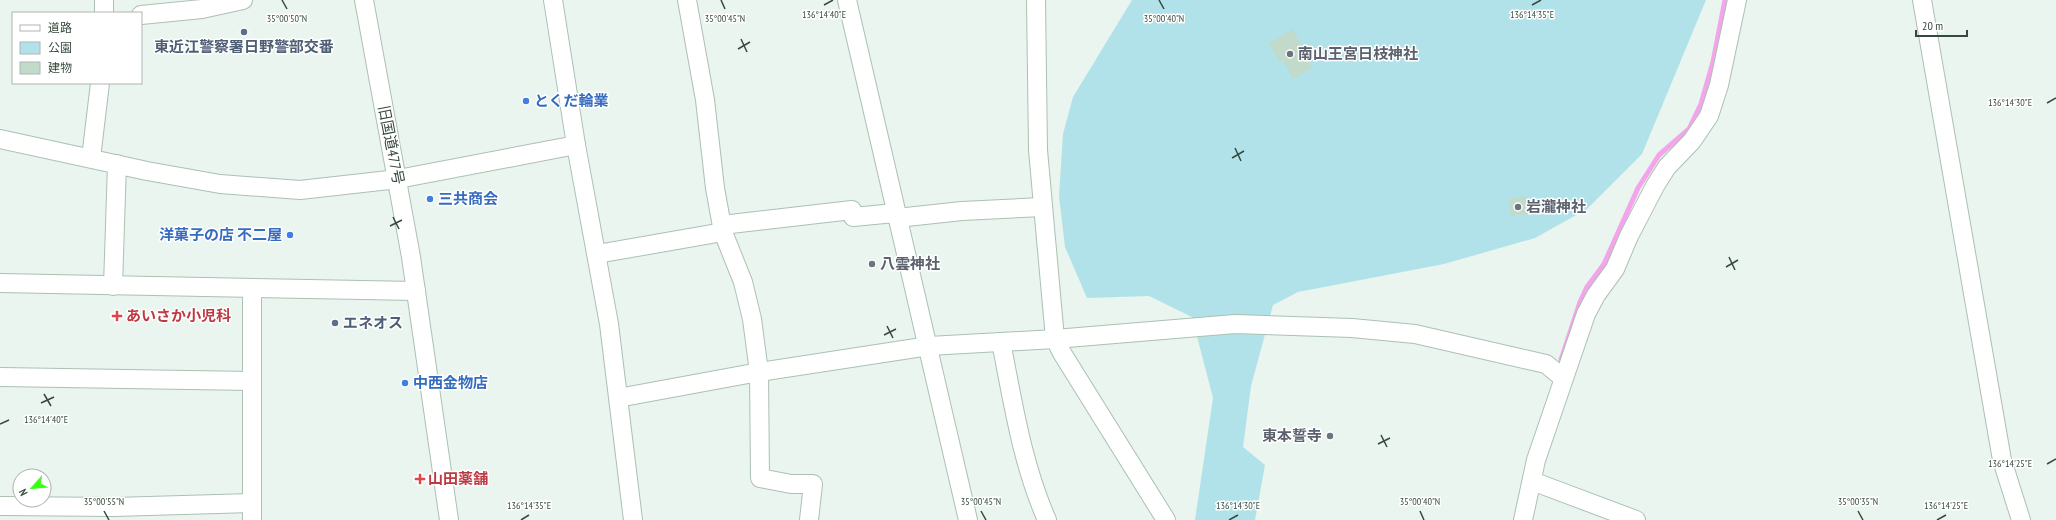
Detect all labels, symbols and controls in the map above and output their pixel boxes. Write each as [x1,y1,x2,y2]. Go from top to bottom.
text: 136°14'40"E [802,8,846,21]
text: 136°14'35"E [1510,8,1554,21]
legend [12,12,142,84]
text: 35°00'50"N [267,12,307,25]
text: 35°00'45"N [705,12,745,25]
text: 35°00'40"N [1144,12,1184,25]
scale bar [1916,12,1967,38]
text: 20 m [1922,18,1943,33]
text: 道路 [48,20,72,35]
marker: 東近江警察署日野警部交番 [239,27,249,37]
place label: 東近江警察署日野警部交番 [154,37,334,56]
text: 公園 [48,40,72,55]
place label: 南山王宮日枝神社 [1298,44,1418,63]
marker: 南山王宮日枝神社 [1285,49,1295,59]
text: 建物 [48,60,72,75]
place label: とくだ輪業 [534,91,609,110]
marker: とくだ輪業 [521,96,531,106]
text: 136°14'30"E [1988,96,2032,109]
street label: 旧国道477号 [375,104,408,186]
place label: 三共商会 [438,189,498,208]
marker: 三共商会 [425,194,435,204]
place label: 岩瀧神社 [1526,197,1586,216]
marker: 岩瀧神社 [1513,202,1523,212]
place label: 洋菓子の店 不二屋 [159,225,282,244]
marker: 洋菓子の店 不二屋 [285,230,295,240]
place label: 八雲神社 [880,254,940,273]
marker: 八雲神社 [867,259,877,269]
place label: あいさか小児科 [126,306,231,325]
marker: あいさか小児科 [111,310,123,322]
place label: エネオス [343,313,403,332]
marker: エネオス [330,318,340,328]
place label: 中西金物店 [413,373,488,392]
marker: 中西金物店 [400,378,410,388]
text: 136°14'40"E [24,413,68,426]
place label: 東本誓寺 [1262,426,1322,445]
marker: 東本誓寺 [1325,431,1335,441]
text: 136°14'25"E [1988,457,2032,470]
north arrow [12,468,52,508]
place label: 山田薬舗 [428,469,488,488]
marker: 山田薬舗 [415,474,425,484]
text: N [15,487,31,498]
text: 35°00'55"N [84,495,124,508]
text: 35°00'45"N [961,495,1001,508]
text: 35°00'40"N [1400,495,1440,508]
text: 35°00'35"N [1838,495,1878,508]
text: 136°14'35"E [507,499,551,512]
text: 136°14'30"E [1216,499,1260,512]
text: 136°14'25"E [1924,499,1968,512]

